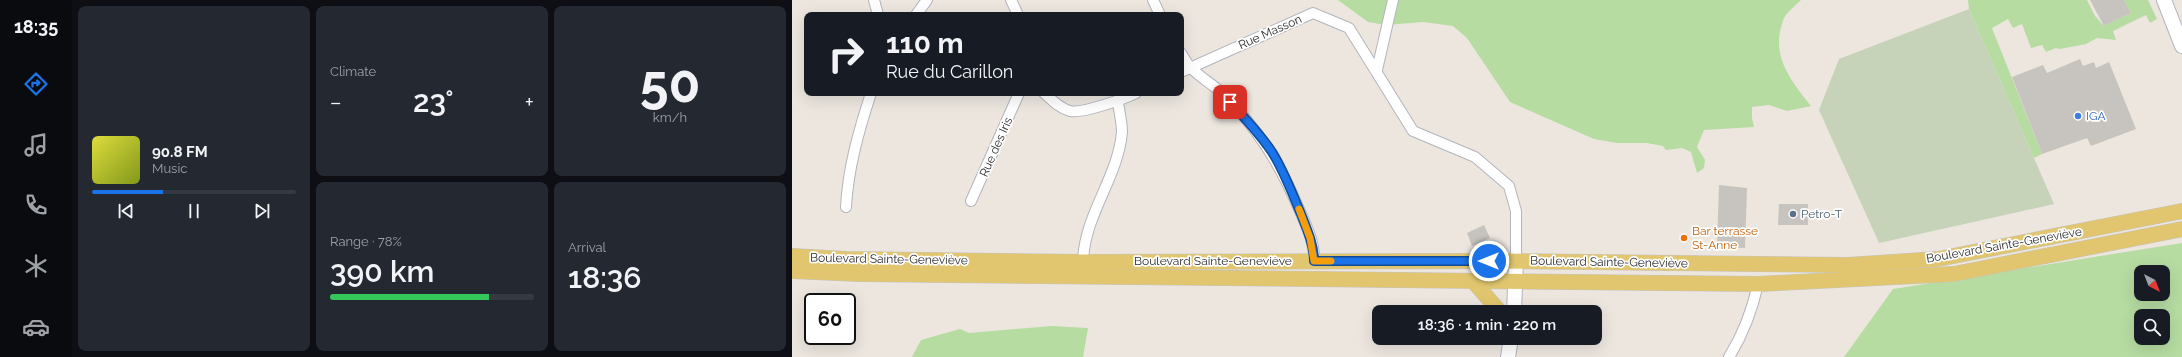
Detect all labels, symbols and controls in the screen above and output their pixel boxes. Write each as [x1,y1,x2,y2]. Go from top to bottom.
street label: Rue Masson [1236,12,1304,52]
text: 18:35 [14,16,58,37]
text: 110 m [886,27,964,60]
icon: right [820,28,872,80]
text: 50 [640,53,700,114]
text: Rue du Carillon [886,61,1013,82]
text: Climate [330,64,376,79]
icon: directions [22,70,50,98]
text: 23° [413,84,454,119]
pin [1213,85,1247,119]
text: − [330,89,342,115]
text: + [525,89,534,115]
icon: arrive [1219,91,1241,113]
place label: IGA [2086,109,2106,123]
text: km/h [653,110,687,125]
marker: IGA [2073,111,2083,121]
street label: Rue des Iris [977,115,1015,179]
icon: music [22,131,50,159]
text: 90.8 FM [152,143,208,161]
text: Music [152,161,187,176]
icon: phone [22,191,50,219]
icon: previous [115,200,137,222]
icon: pause [183,200,205,222]
icon: next [251,200,273,222]
place label: Petro-T [1801,207,1843,221]
marker: Petro-T [1788,209,1798,219]
place label: Bar terrasse St-Anne [1692,224,1758,252]
street label: Boulevard Sainte-Geneviève [1925,224,2083,266]
marker: Bar terrasse St-Anne [1679,233,1689,243]
text: Range · 78% [330,234,402,249]
text: Arrival [568,240,606,255]
position arrow [1468,240,1510,282]
street label: Boulevard Sainte-Geneviève [810,251,968,267]
icon: climate [22,252,50,280]
text: 390 km [330,254,434,289]
street label: Boulevard Sainte-Geneviève [1134,254,1292,268]
street label: Boulevard Sainte-Geneviève [1530,254,1688,270]
text: 18:36 [568,260,642,295]
north arrow [2134,265,2170,301]
map controls [2134,265,2170,345]
speed limit sign: 60 [804,293,856,345]
button: search [2134,309,2170,345]
icon: car [22,313,50,341]
text: 18:36 · 1 min · 220 m [1418,316,1556,334]

